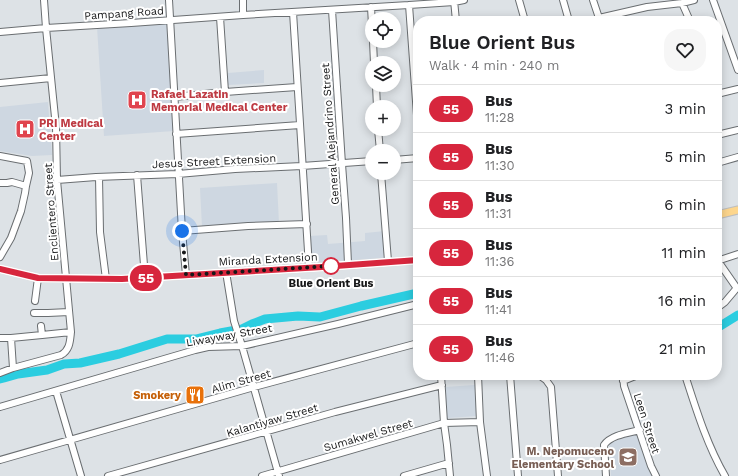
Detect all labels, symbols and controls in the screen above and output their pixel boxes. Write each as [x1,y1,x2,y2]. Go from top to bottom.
street label: Pampang Road [84,4,164,23]
map controls [365,12,401,180]
button: locate [365,12,401,48]
button: heart [664,29,706,71]
text: Blue Orient Bus [429,31,575,54]
button: layers [365,56,401,92]
text: Walk · 4 min · 240 m [429,58,559,73]
street label: General Alejandrino Street [319,62,342,205]
place label: Rafael Lazatin Memorial Medical Center [151,88,288,114]
hospital icon: Rafael Lazatin Memorial Medical Center [126,89,148,111]
text: Bus [485,92,513,110]
button: + [365,100,401,136]
text: 3 min [665,100,706,118]
text: 55 [443,101,459,117]
text: 11:28 [485,110,515,125]
place label: PRI Medical Center [39,117,104,143]
hospital icon: PRI Medical Center [14,118,36,140]
text: Bus [485,140,513,158]
button: − [365,144,401,180]
text: 5 min [665,148,706,166]
text: 55 [443,149,459,165]
street label: Jesus Street Extension [152,152,276,171]
text: 11:30 [485,158,515,173]
street label: Enclientero Street [42,162,61,261]
text: Bus [485,188,513,206]
text: 6 min [664,196,706,214]
text: 55 [443,197,459,213]
text: 11:31 [485,206,512,221]
your location [172,221,192,241]
text: Bus [485,236,513,254]
text: 11 min [662,244,706,262]
text: 55 [443,245,459,261]
street label: Miranda Extension [218,250,318,269]
text: 11:36 [485,254,514,269]
marker: Blue Orient Bus [322,257,340,275]
line badge: 55 [128,265,164,291]
text: 55 [138,270,154,286]
place label: Blue Orient Bus [289,277,374,290]
text: Bus [485,284,513,302]
text: 16 min [658,292,706,310]
text: 55 [443,293,459,309]
text: 11:41 [485,302,512,317]
street label: Liwayway Street [185,321,274,349]
text: Bus [485,332,513,350]
text: 21 min [659,340,706,358]
text: 55 [443,341,459,357]
text: 11:46 [485,350,515,365]
street label: Alim Street [210,367,273,396]
restaurant icon: Smokery [184,384,206,406]
place label: Smokery [133,389,182,402]
street label: Leen Street [631,391,663,455]
street label: Kalantiyaw Street [225,401,320,440]
street label: Sumakwel Street [322,416,414,454]
place label: M. Nepomuceno Elementary School [512,445,614,471]
school or university icon: M. Nepomuceno Elementary School [617,446,639,468]

